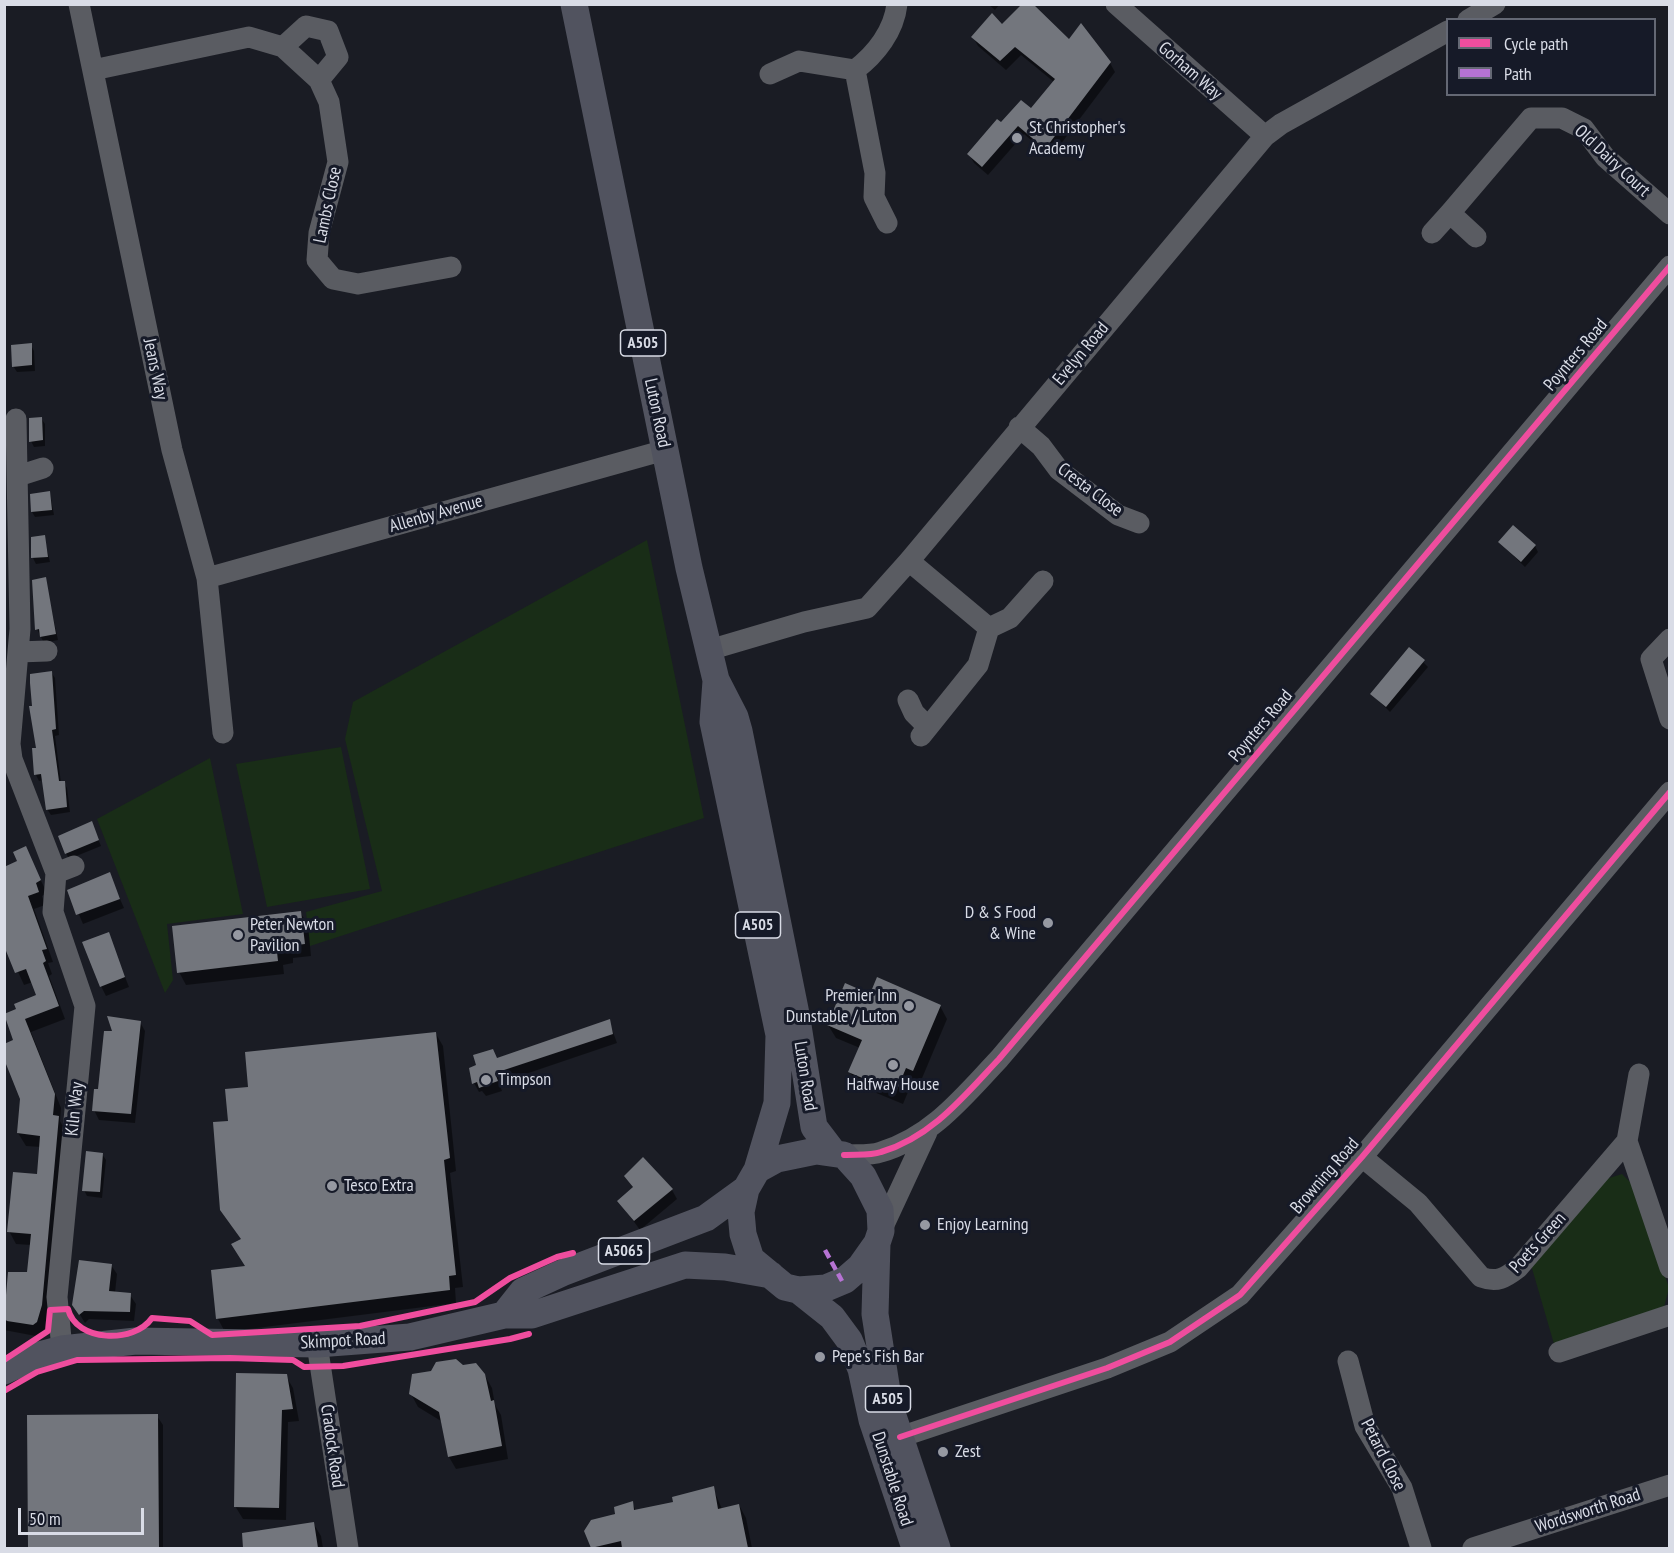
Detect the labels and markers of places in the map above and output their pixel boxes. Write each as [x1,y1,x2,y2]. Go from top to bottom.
place label: St Christopher's Academy [1029,117,1126,160]
marker: St Christopher's Academy [1010,131,1024,145]
place label: D & S Food & Wine [965,902,1036,944]
place label: Peter Newton Pavilion [250,914,334,956]
marker: D & S Food & Wine [1041,916,1055,930]
marker: Peter Newton Pavilion [231,928,245,942]
place label: Premier Inn Dunstable / Luton [786,985,897,1028]
marker: Premier Inn Dunstable / Luton [902,999,916,1013]
marker: Halfway House [886,1058,900,1072]
place label: Timpson [498,1069,551,1091]
marker: Timpson [479,1073,493,1087]
place label: Halfway House [847,1074,939,1096]
place label: Tesco Extra [344,1175,414,1197]
marker: Tesco Extra [325,1179,339,1193]
place label: Enjoy Learning [937,1214,1028,1236]
marker: Enjoy Learning [918,1218,932,1232]
place label: Pepe's Fish Bar [832,1346,924,1368]
marker: Pepe's Fish Bar [813,1350,827,1364]
place label: Zest [955,1441,981,1463]
marker: Zest [936,1445,950,1459]

